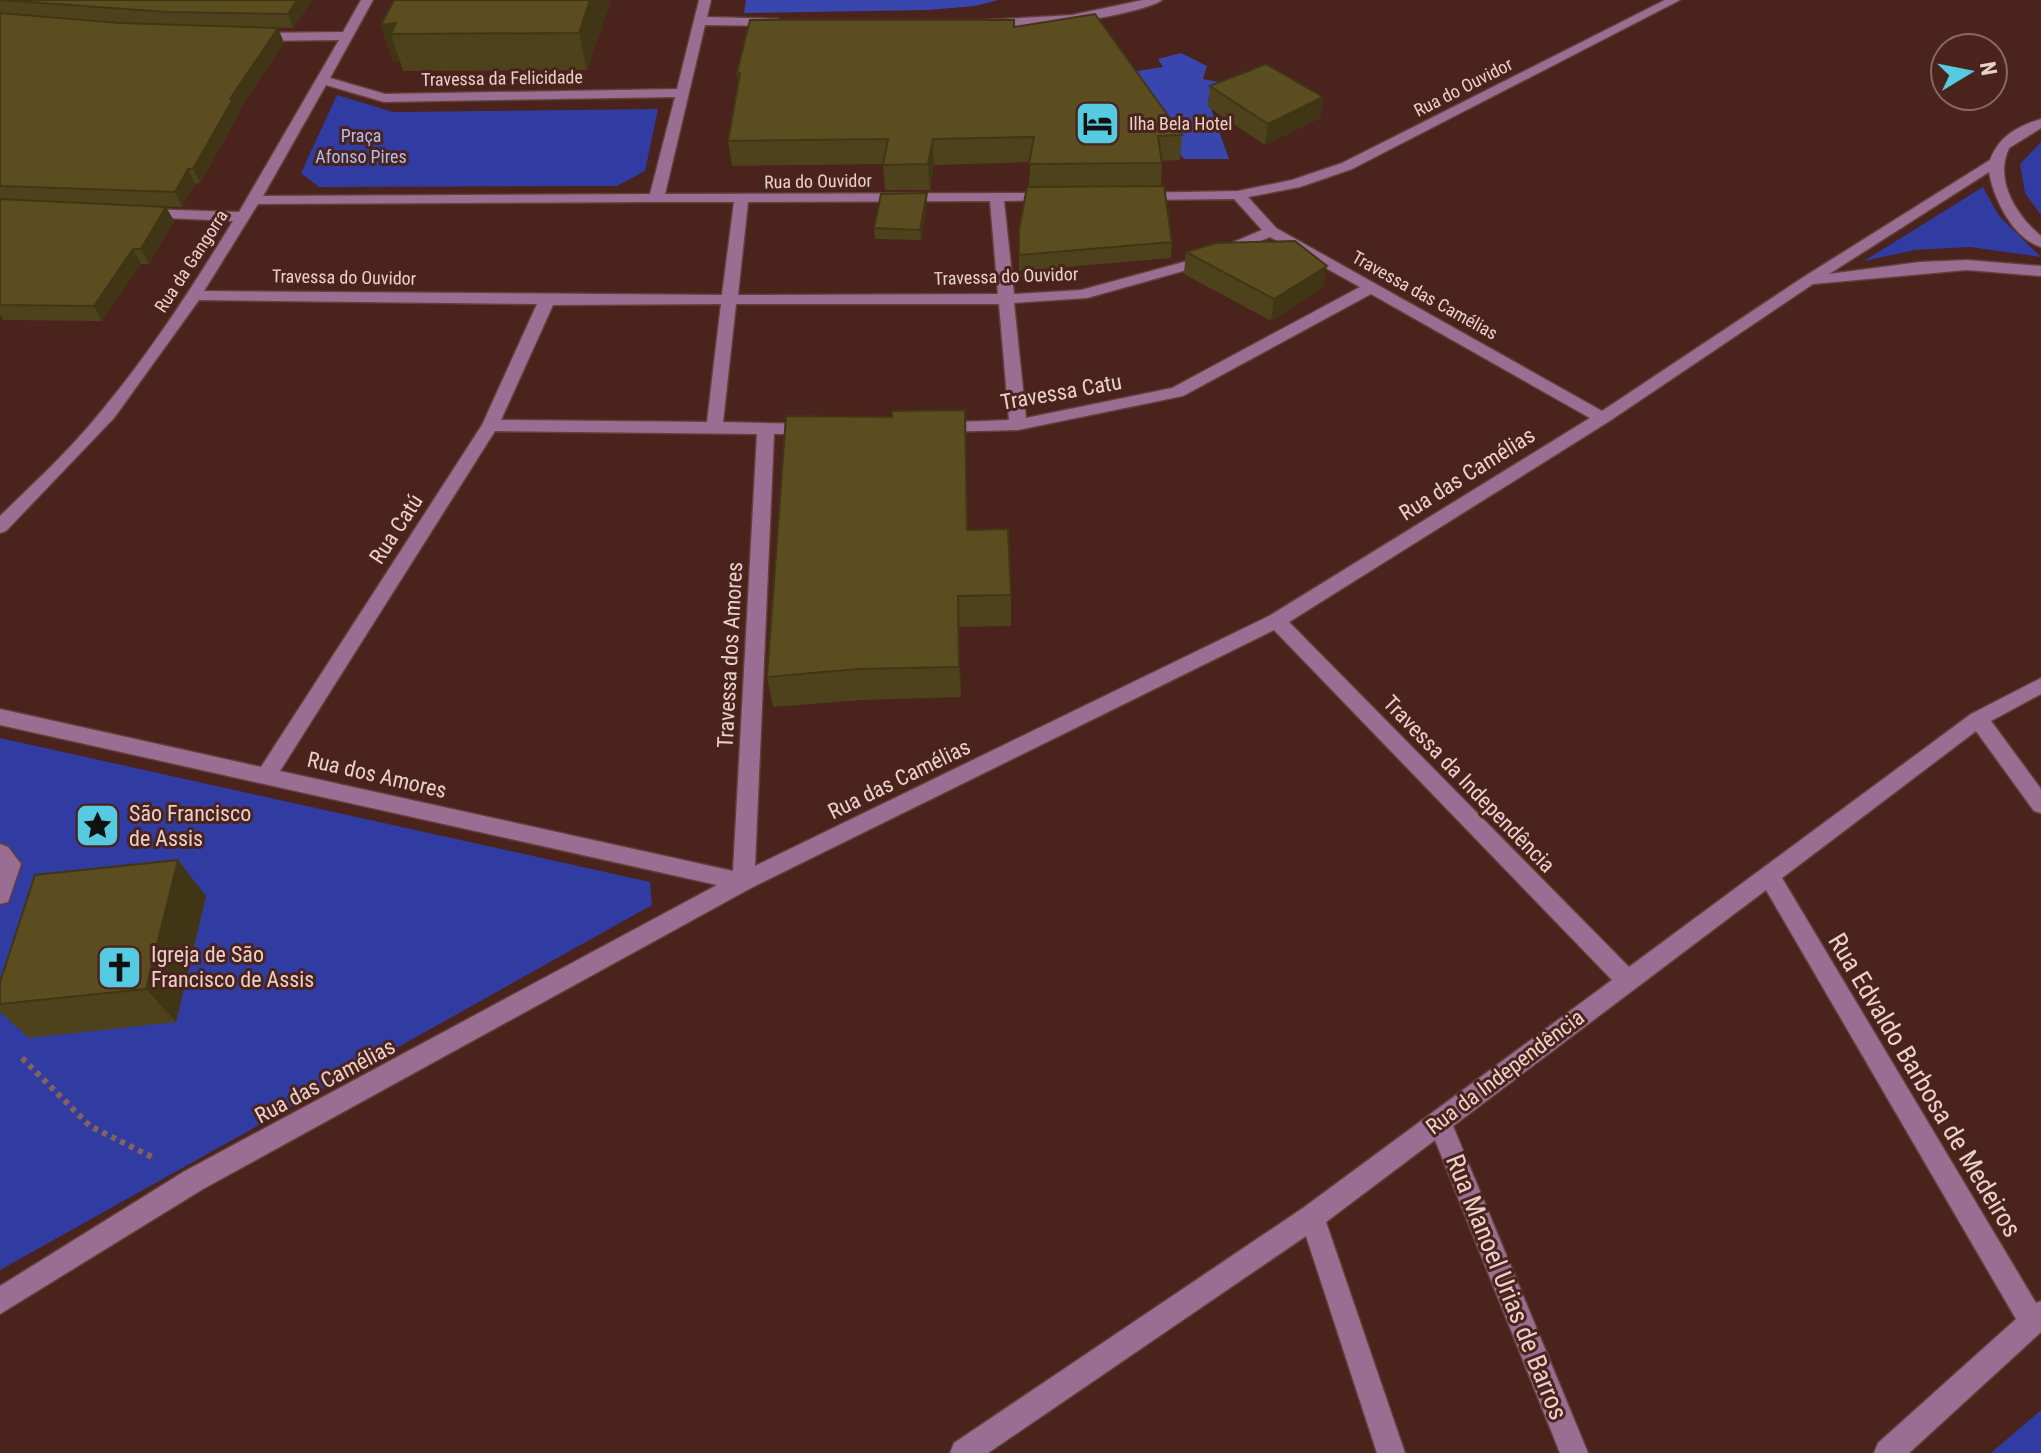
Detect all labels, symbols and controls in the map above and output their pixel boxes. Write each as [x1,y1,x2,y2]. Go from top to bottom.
north arrow [1929,32,2009,112]
street label: Rua do Ouvidor [1410,53,1516,121]
text: N [1975,60,2002,77]
street label: Travessa da Felicidade [421,66,583,90]
hotel icon: Ilha Bela Hotel [1074,99,1122,147]
place label: Ilha Bela Hotel [1129,113,1232,134]
park label: Praça Afonso Pires [315,125,407,167]
street label: Rua do Ouvidor [764,170,873,192]
street label: Rua da Gangorra [150,206,232,316]
street label: Travessa das Camélias [1348,246,1502,344]
street label: Travessa do Ouvidor [933,263,1079,289]
street label: Travessa do Ouvidor [272,265,417,289]
street label: Travessa Catu [998,369,1124,415]
street label: Rua das Camélias [1395,422,1539,526]
street label: Rua Catú [364,489,428,569]
street label: Travessa dos Amores [713,561,747,749]
street label: Travessa da Independência [1378,690,1560,878]
street label: Rua das Camélias [824,734,974,824]
street label: Rua dos Amores [305,747,449,803]
place label: São Francisco de Assis [129,801,251,851]
place icon: São Francisco de Assis [74,802,122,850]
street label: Rua Edvaldo Barbosa de Medeiros [1822,928,2028,1242]
place label: Igreja de São Francisco de Assis [151,942,314,992]
church icon: Igreja de São Francisco de Assis [96,943,144,991]
street label: Rua da Independência [1421,1004,1589,1140]
street label: Rua das Camélias [251,1034,399,1128]
street label: Rua Manoel Urias de Barros [1440,1150,1574,1424]

